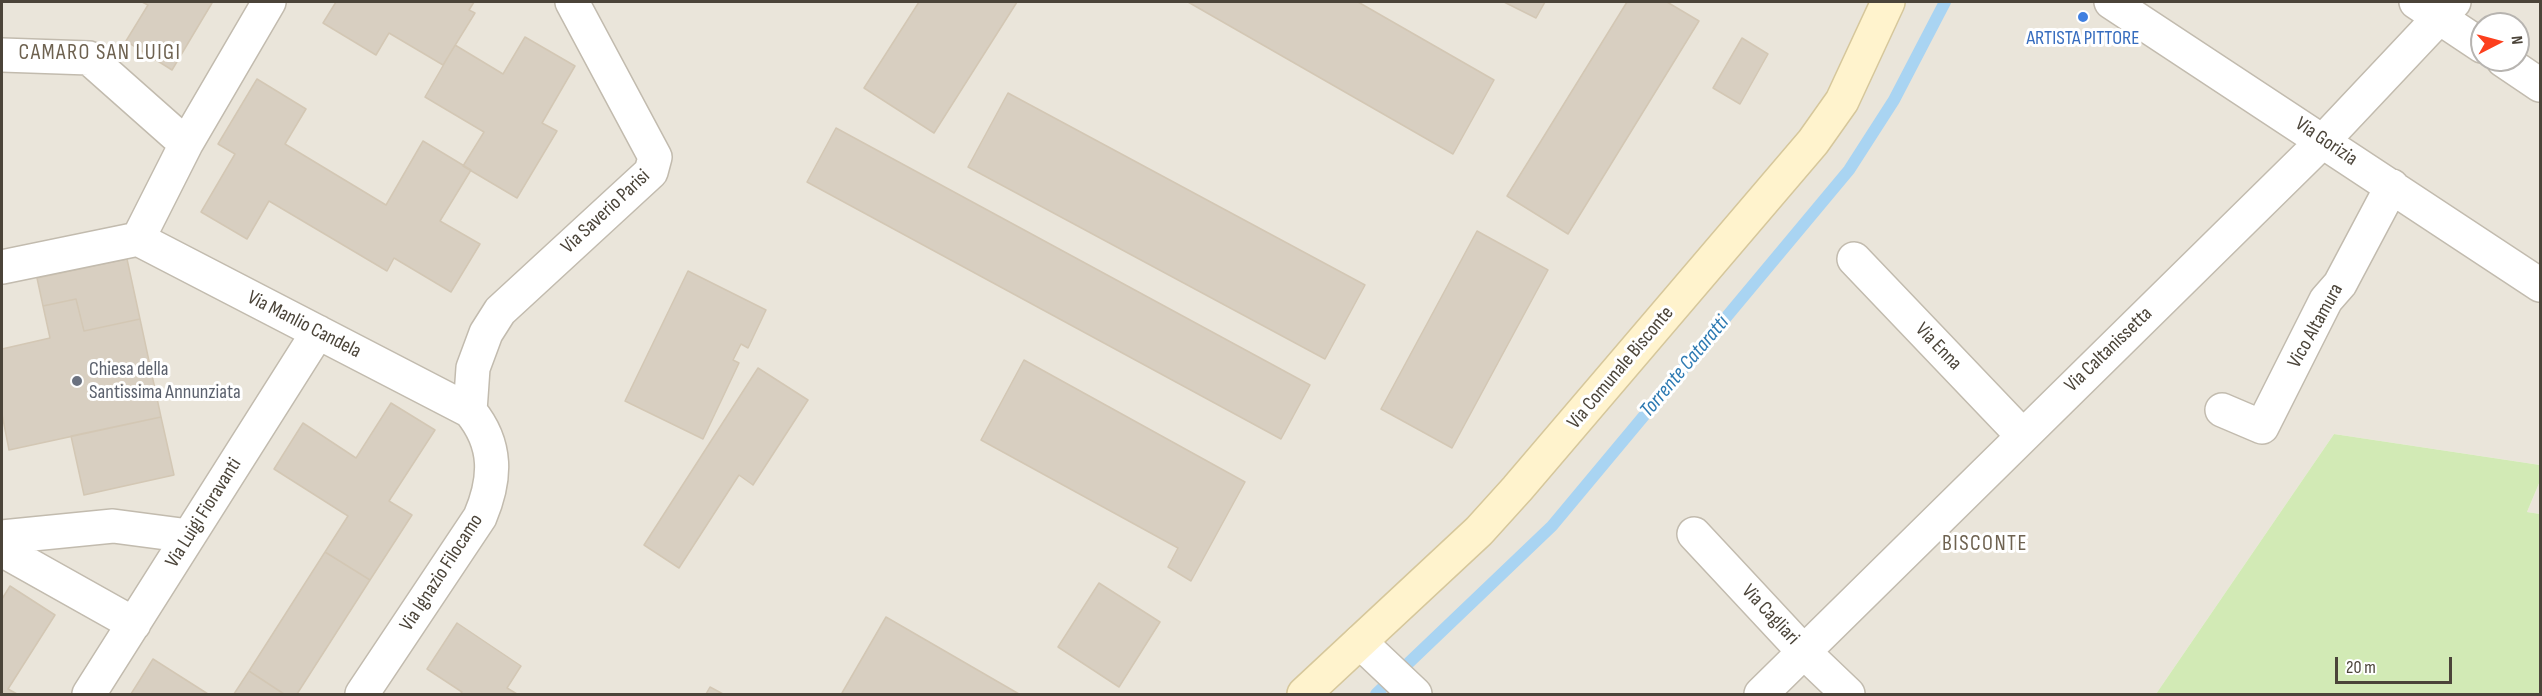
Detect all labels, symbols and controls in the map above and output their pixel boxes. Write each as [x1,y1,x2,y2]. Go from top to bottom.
marker: ARTISTA PITTORE [2076,10,2090,24]
north arrow [2470,12,2530,72]
place label: ARTISTA PITTORE [2027,27,2139,51]
text: N [2507,35,2526,46]
district label: CAMARO SAN LUIGI [18,40,182,66]
street label: Via Gorizia [2290,112,2362,172]
street label: Via Saverio Parisi [557,165,655,259]
street label: Vico Altamura [2283,280,2349,372]
street label: Via Manlio Candela [243,286,365,364]
street label: Via Comunale Bisconte [1563,302,1679,434]
street label: Via Caltanissetta [2060,302,2158,398]
water label: Torrente Cataratti [1635,311,1735,423]
street label: Via Enna [1910,318,1966,376]
place label: Chiesa della Santissima Annunziata [89,358,241,405]
marker: Chiesa della Santissima Annunziata [70,374,84,388]
street label: Via Luigi Fioravanti [161,454,247,572]
street label: Via Ignazio Filocamo [395,510,489,636]
district label: BISCONTE [1942,531,2028,557]
street label: Via Cagliari [1736,580,1804,650]
scale bar [2338,645,2455,683]
text: 20 m [2346,657,2376,678]

